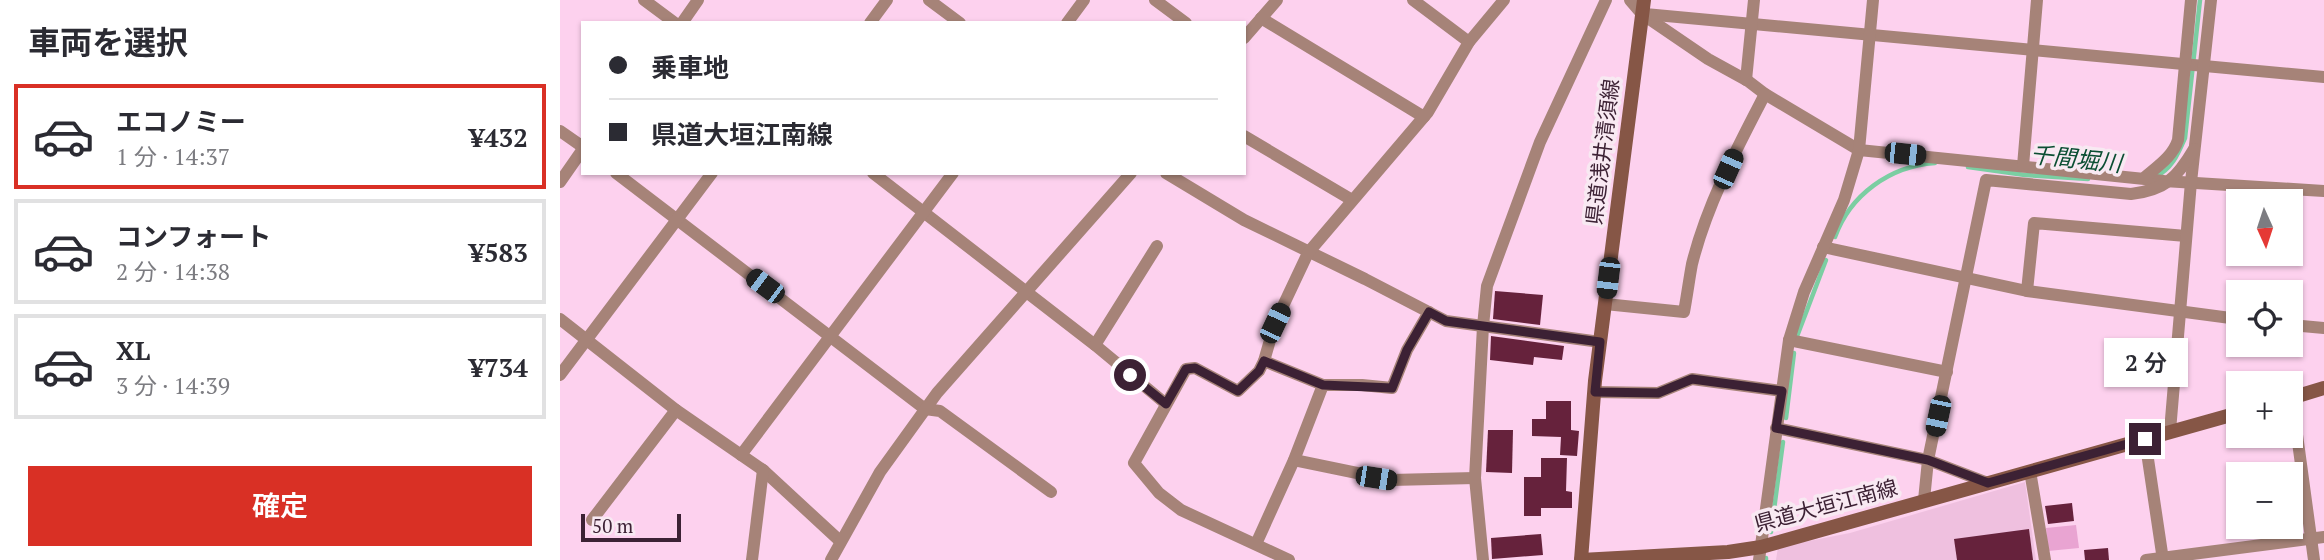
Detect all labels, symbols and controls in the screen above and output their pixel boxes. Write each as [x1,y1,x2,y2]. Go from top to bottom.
text: 車両を選択 [28,21,188,63]
text: 乗車地 [651,50,729,84]
street label: 県道浅井清須線 [1579,77,1625,227]
text: エコノミー [116,104,246,138]
icon: car [32,105,95,168]
text: 県道大垣江南線 [651,117,833,151]
text: ¥432 [469,120,528,154]
water label: 千間堀川 [2029,138,2126,179]
text: 1 分 · 14:37 [116,141,230,172]
car [1884,141,1927,167]
car [1710,146,1747,192]
north arrow [2226,189,2303,266]
map controls [2226,189,2303,539]
text: コンフォート [116,219,271,253]
icon: car [32,220,95,283]
text: ¥583 [469,235,528,269]
text: 2 分 · 14:38 [116,256,230,287]
car [1596,256,1621,300]
car [742,265,789,307]
button: locate [2226,280,2303,357]
car [1257,300,1294,346]
text: XL [116,333,150,367]
icon: car [32,335,95,398]
callout: 2 分 [2103,338,2187,386]
text: 2 分 [2125,347,2167,378]
text: ¥734 [469,350,528,384]
route start [1114,359,1146,391]
text: 3 分 · 14:39 [116,370,230,401]
button: + [2226,371,2303,448]
car [1924,393,1953,439]
route end [2129,423,2161,455]
button: − [2226,462,2303,539]
car [1354,464,1399,492]
button: 確定 [28,466,532,546]
street label: 県道大垣江南線 [1751,472,1900,538]
scale bar [581,511,681,543]
text: 50 m [592,513,633,538]

